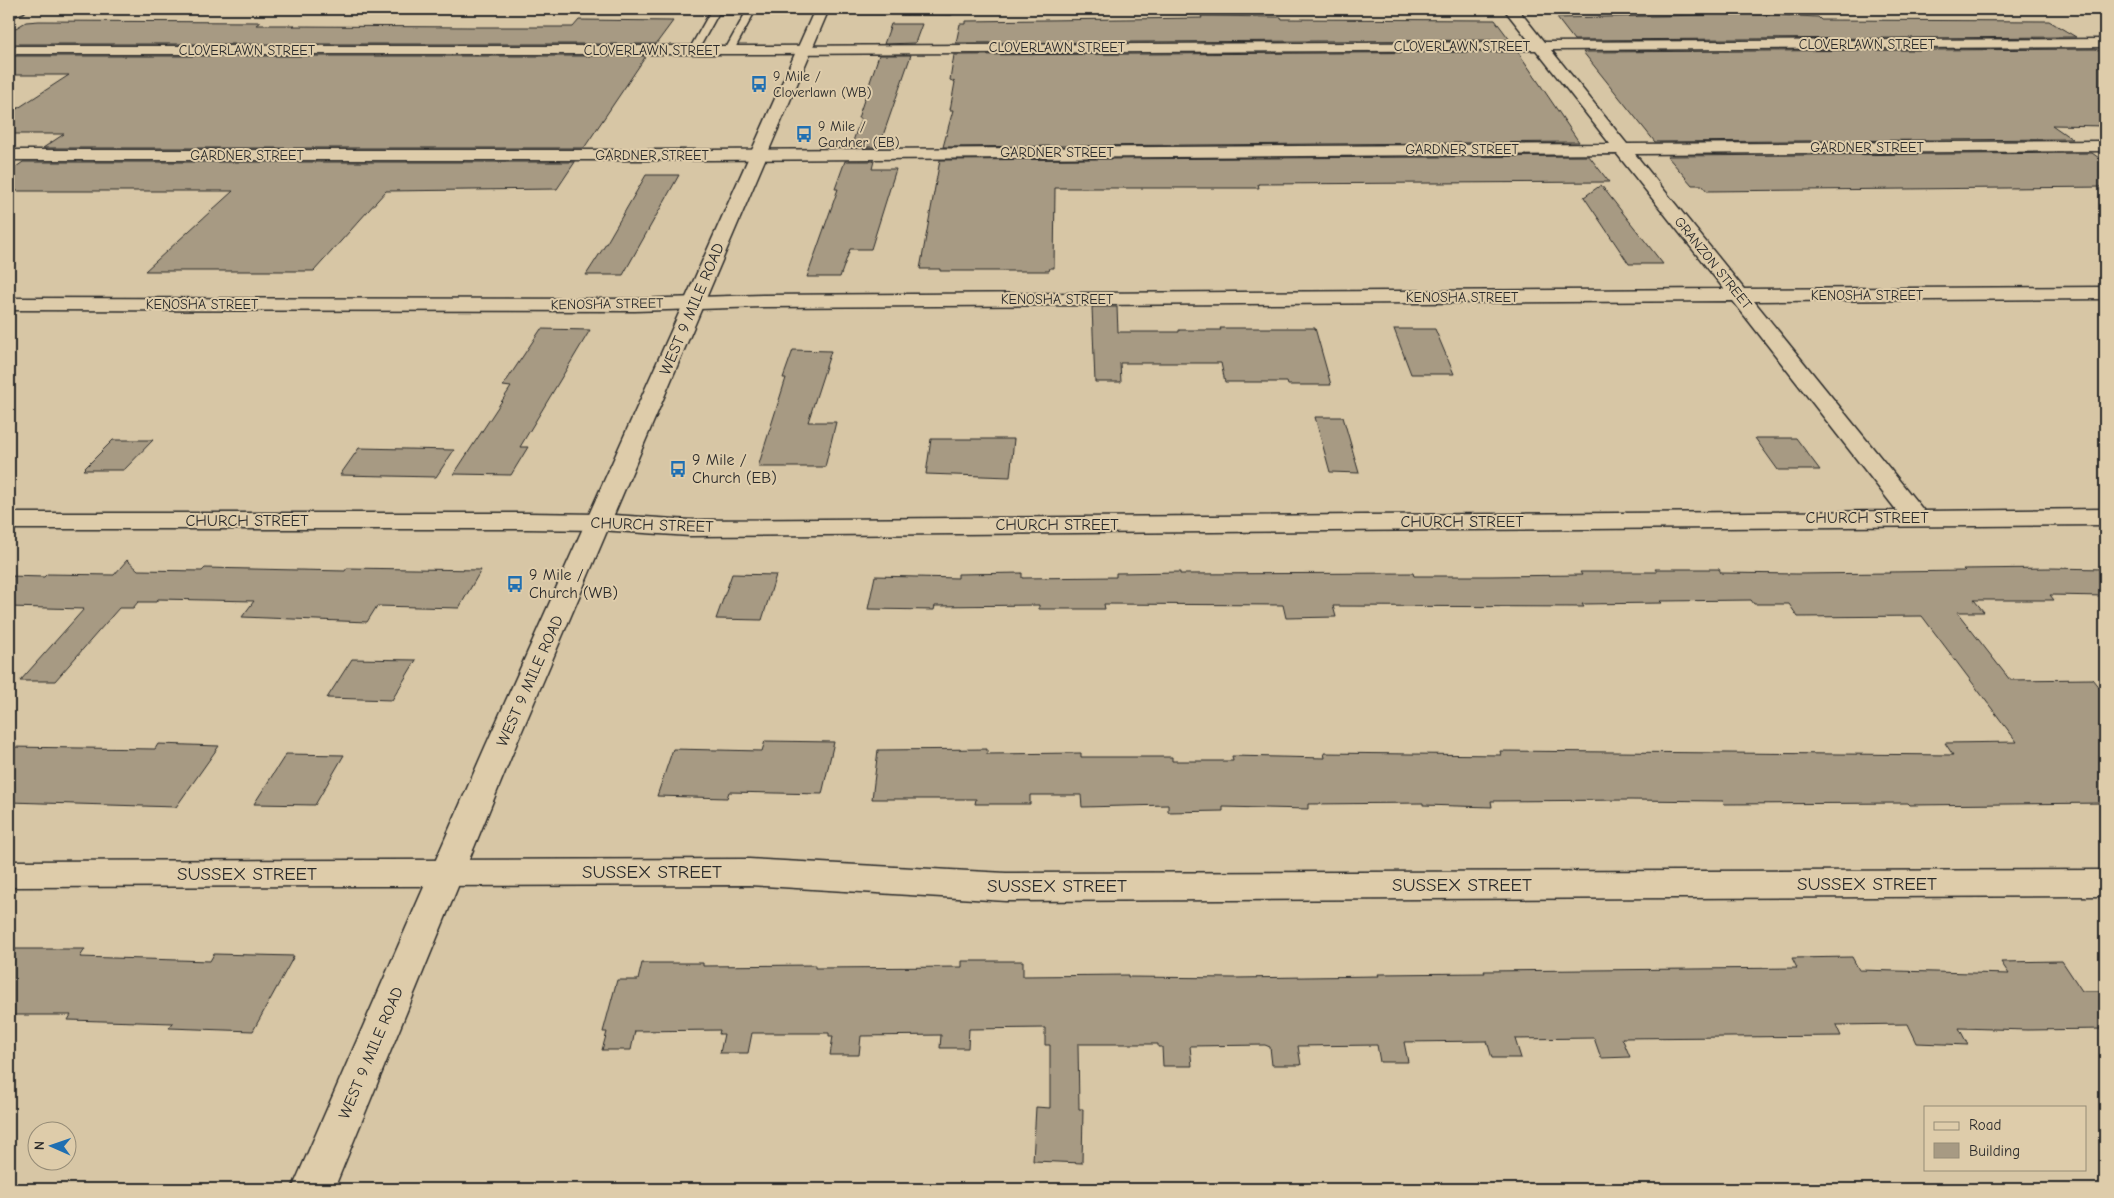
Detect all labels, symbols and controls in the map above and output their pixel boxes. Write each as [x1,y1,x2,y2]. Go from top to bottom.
street label: CLOVERLAWN STREET [1799,36,1936,53]
street label: CLOVERLAWN STREET [1394,38,1531,55]
street label: CLOVERLAWN STREET [989,39,1126,56]
street label: CLOVERLAWN STREET [179,42,316,59]
street label: CLOVERLAWN STREET [584,42,721,59]
place label: 9 Mile / Cloverlawn (WB) [773,68,872,101]
bus stop icon: 9 Mile / Cloverlawn (WB) [749,74,769,94]
place label: 9 Mile / Gardner (EB) [818,118,900,151]
bus stop icon: 9 Mile / Gardner (EB) [794,124,814,144]
street label: GARDNER STREET [1810,139,1924,156]
street label: GARDNER STREET [1405,141,1519,158]
street label: GARDNER STREET [1000,144,1114,161]
street label: GARDNER STREET [190,147,304,164]
street label: GARDNER STREET [595,147,709,164]
street label: GRANZON STREET [1671,213,1756,313]
street label: WEST 9 MILE ROAD [656,240,728,378]
street label: KENOSHA STREET [1811,287,1924,304]
street label: KENOSHA STREET [1406,289,1519,306]
street label: KENOSHA STREET [1001,291,1114,308]
street label: KENOSHA STREET [550,295,664,313]
street label: KENOSHA STREET [146,296,259,313]
place label: 9 Mile / Church (EB) [692,451,777,487]
bus stop icon: 9 Mile / Church (EB) [668,459,688,479]
street label: CHURCH STREET [1805,509,1929,527]
street label: CHURCH STREET [185,512,309,530]
street label: CHURCH STREET [1400,513,1524,531]
street label: CHURCH STREET [590,514,714,536]
street label: CHURCH STREET [995,516,1119,534]
place label: 9 Mile / Church (WB) [529,566,618,602]
bus stop icon: 9 Mile / Church (WB) [505,574,525,594]
street label: WEST 9 MILE ROAD [493,613,567,749]
street label: SUSSEX STREET [582,861,722,883]
street label: SUSSEX STREET [177,863,317,885]
street label: SUSSEX STREET [1797,873,1937,895]
street label: SUSSEX STREET [1392,874,1532,896]
street label: SUSSEX STREET [987,875,1127,897]
street label: WEST 9 MILE ROAD [335,984,407,1122]
legend [1924,1106,2086,1170]
text: Road [1969,1116,2001,1134]
north arrow [28,1120,78,1170]
text: N [31,1141,48,1150]
text: Building [1969,1142,2020,1160]

